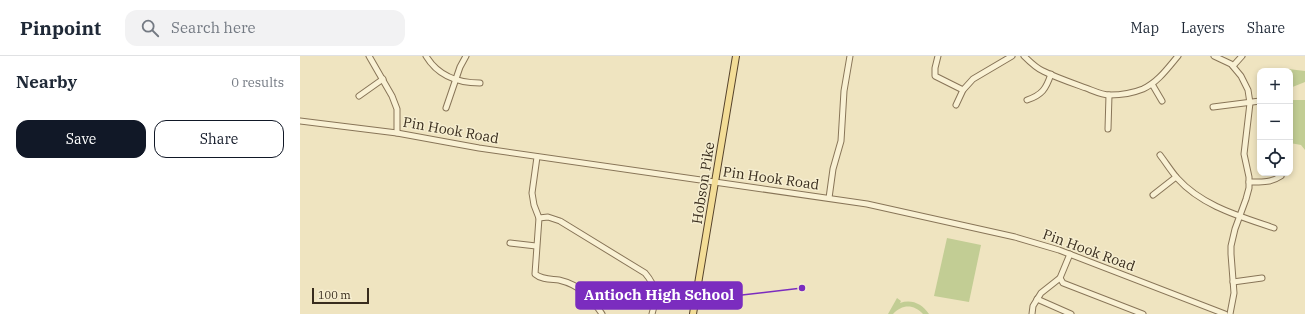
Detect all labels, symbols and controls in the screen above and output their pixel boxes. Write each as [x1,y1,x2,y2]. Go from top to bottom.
search box [125,10,405,46]
text: Pinpoint [20,16,101,40]
icon: search [139,17,161,39]
text: Search here [171,18,256,37]
text: Map [1131,19,1159,37]
text: Layers [1181,19,1225,37]
text: Share [1247,19,1285,37]
map controls [1257,68,1293,176]
button: + [1257,68,1293,104]
text: Nearby [16,71,77,93]
text: 0 results [231,74,284,91]
button: − [1257,104,1293,140]
street label: Pin Hook Road [402,113,501,147]
button: Save [16,120,146,158]
button: Share [154,120,284,158]
button: locate [1257,140,1293,176]
street label: Hobson Pike [688,141,718,225]
street label: Pin Hook Road [722,162,821,194]
street label: Pin Hook Road [1040,225,1138,275]
callout: Antioch High School [576,282,742,309]
text: Antioch High School [584,285,734,304]
scale bar [312,286,369,305]
text: 100 m [318,288,351,302]

